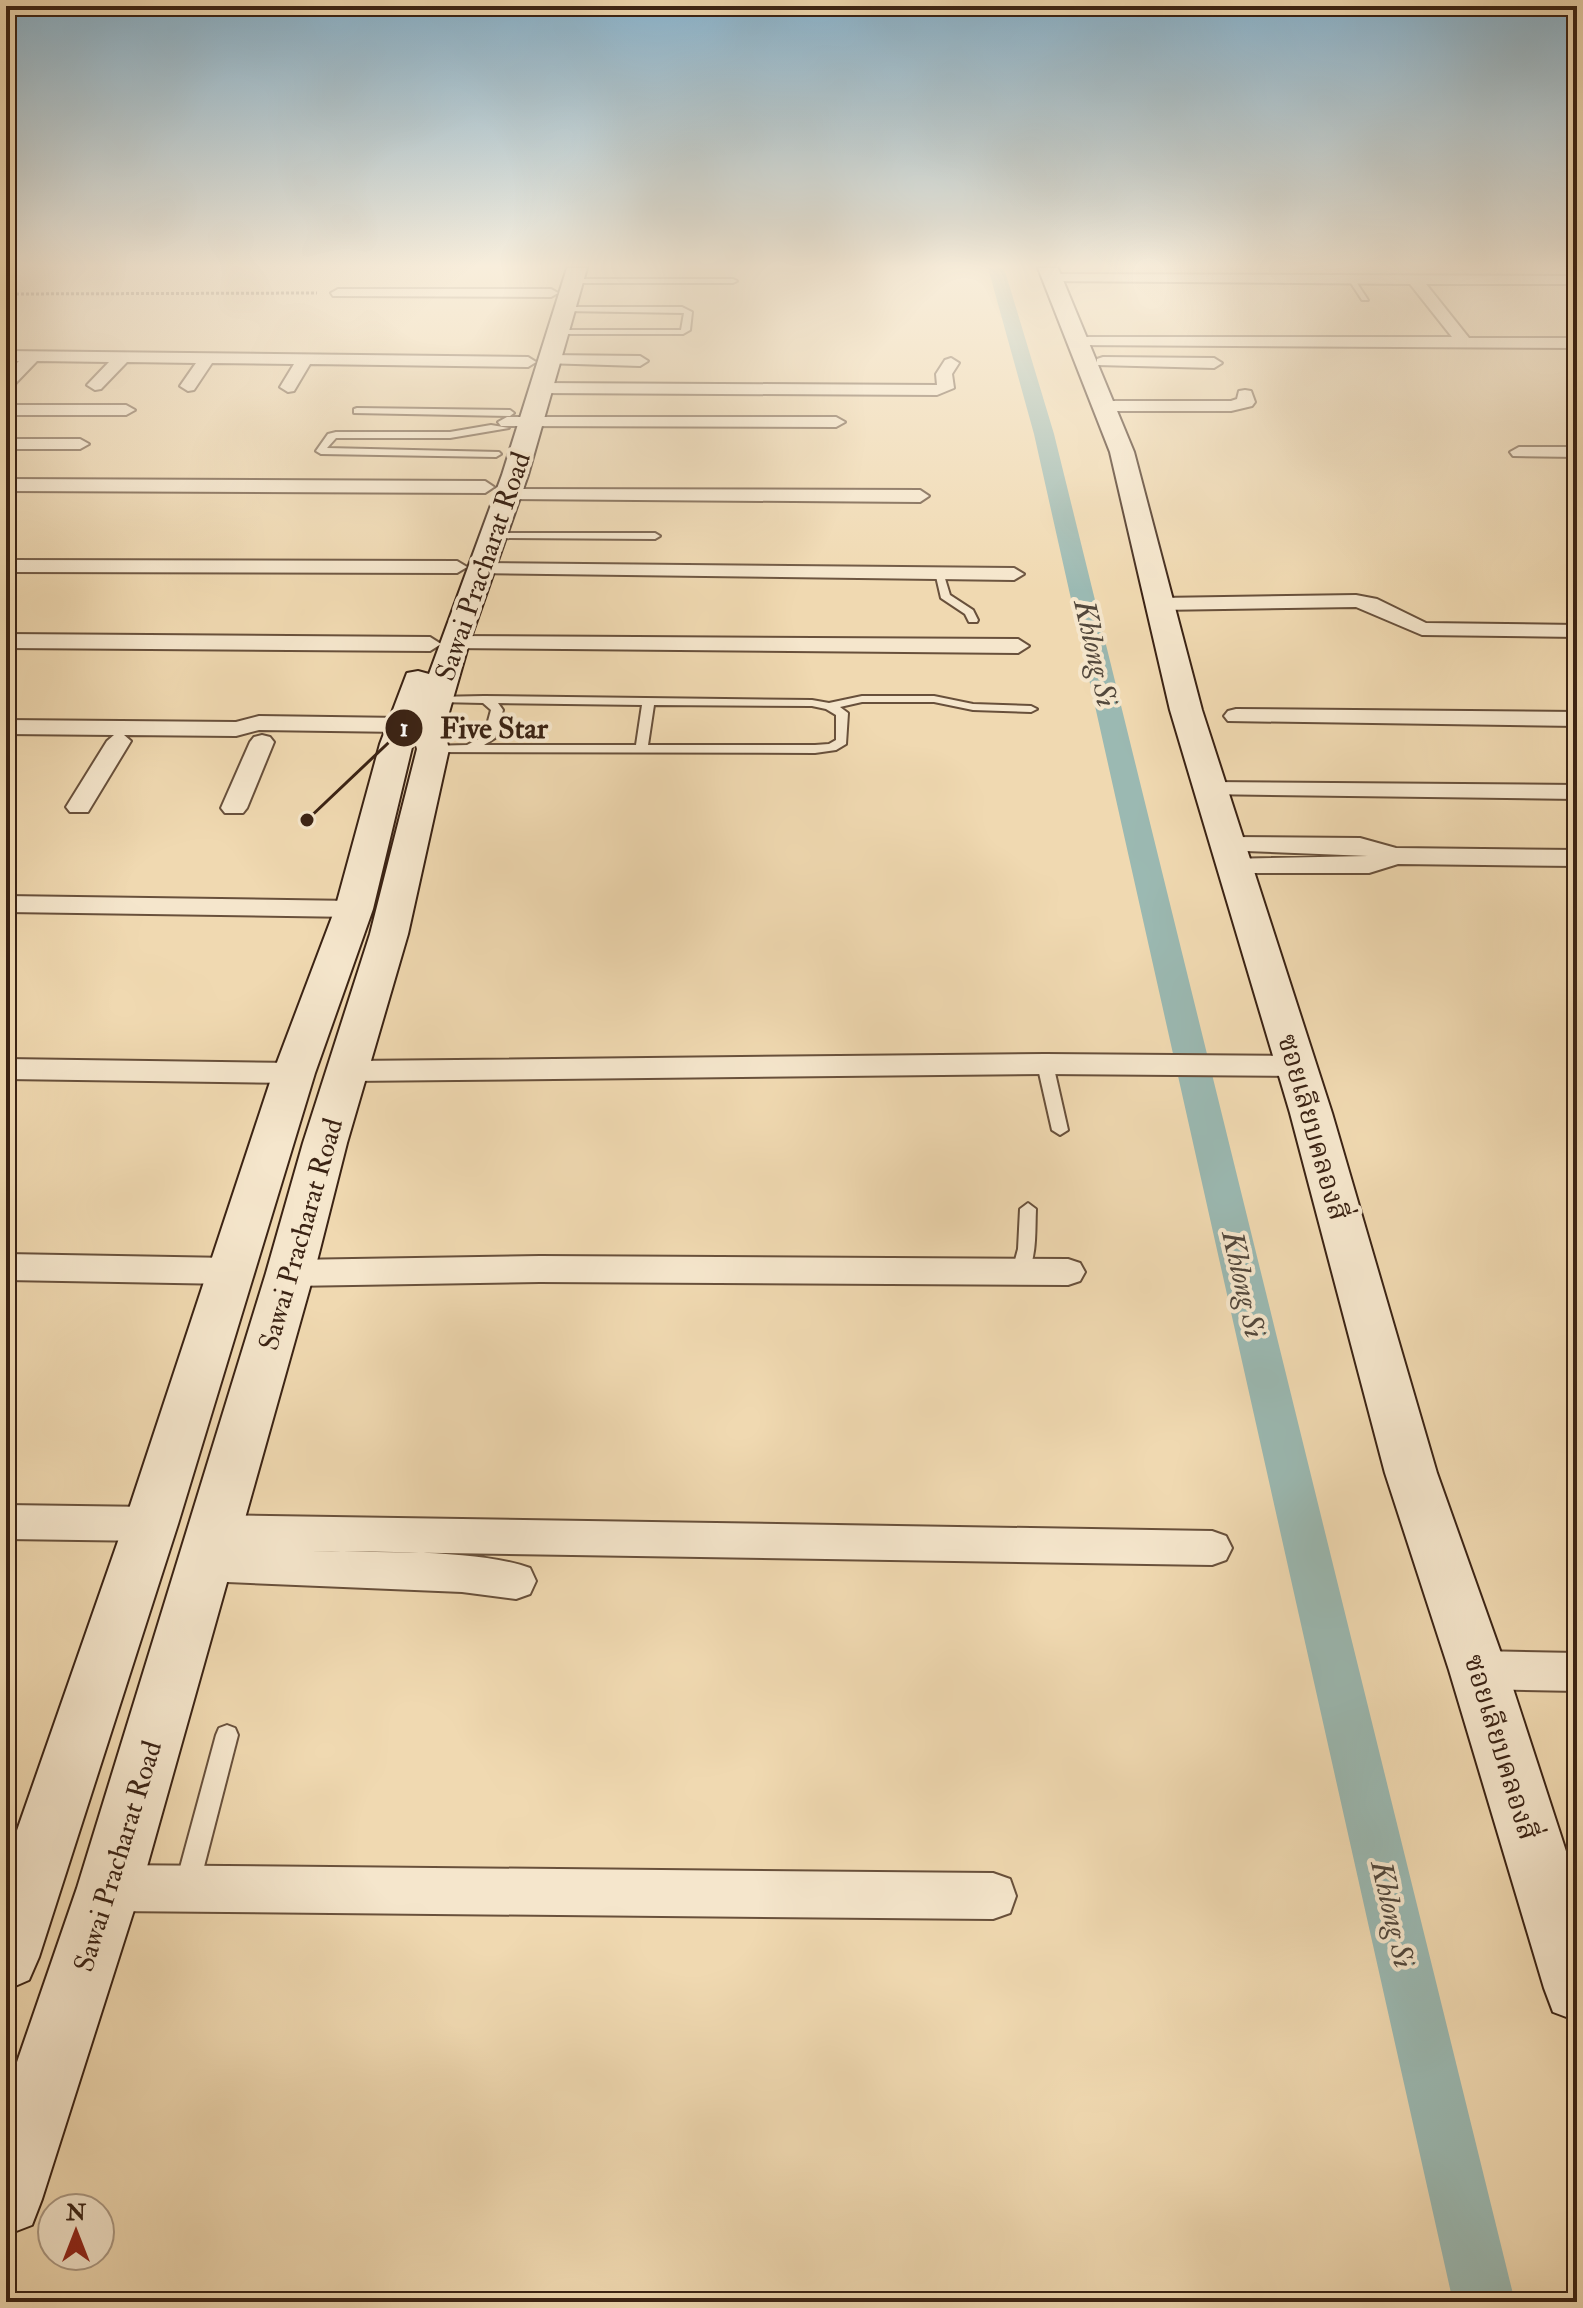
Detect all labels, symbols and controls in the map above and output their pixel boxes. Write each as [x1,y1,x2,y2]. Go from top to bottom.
street label: Sawai Pracharat Road [428,447,539,686]
water label: Khlong Si [1065,594,1126,710]
callout: Five Star [384,701,563,755]
text: Five Star [440,710,549,747]
text: 1 [400,713,408,744]
street label: ซอยเลียบคลองสี่ [1269,1029,1360,1225]
street label: Sawai Pracharat Road [252,1114,351,1355]
water label: Khlong Si [1213,1225,1274,1341]
street label: ซอยเลียบคลองสี่ [1456,1649,1549,1845]
street label: Sawai Pracharat Road [67,1736,170,1976]
water label: Khlong Si [1362,1855,1423,1971]
north arrow [36,2192,116,2272]
text: N [65,2199,86,2227]

